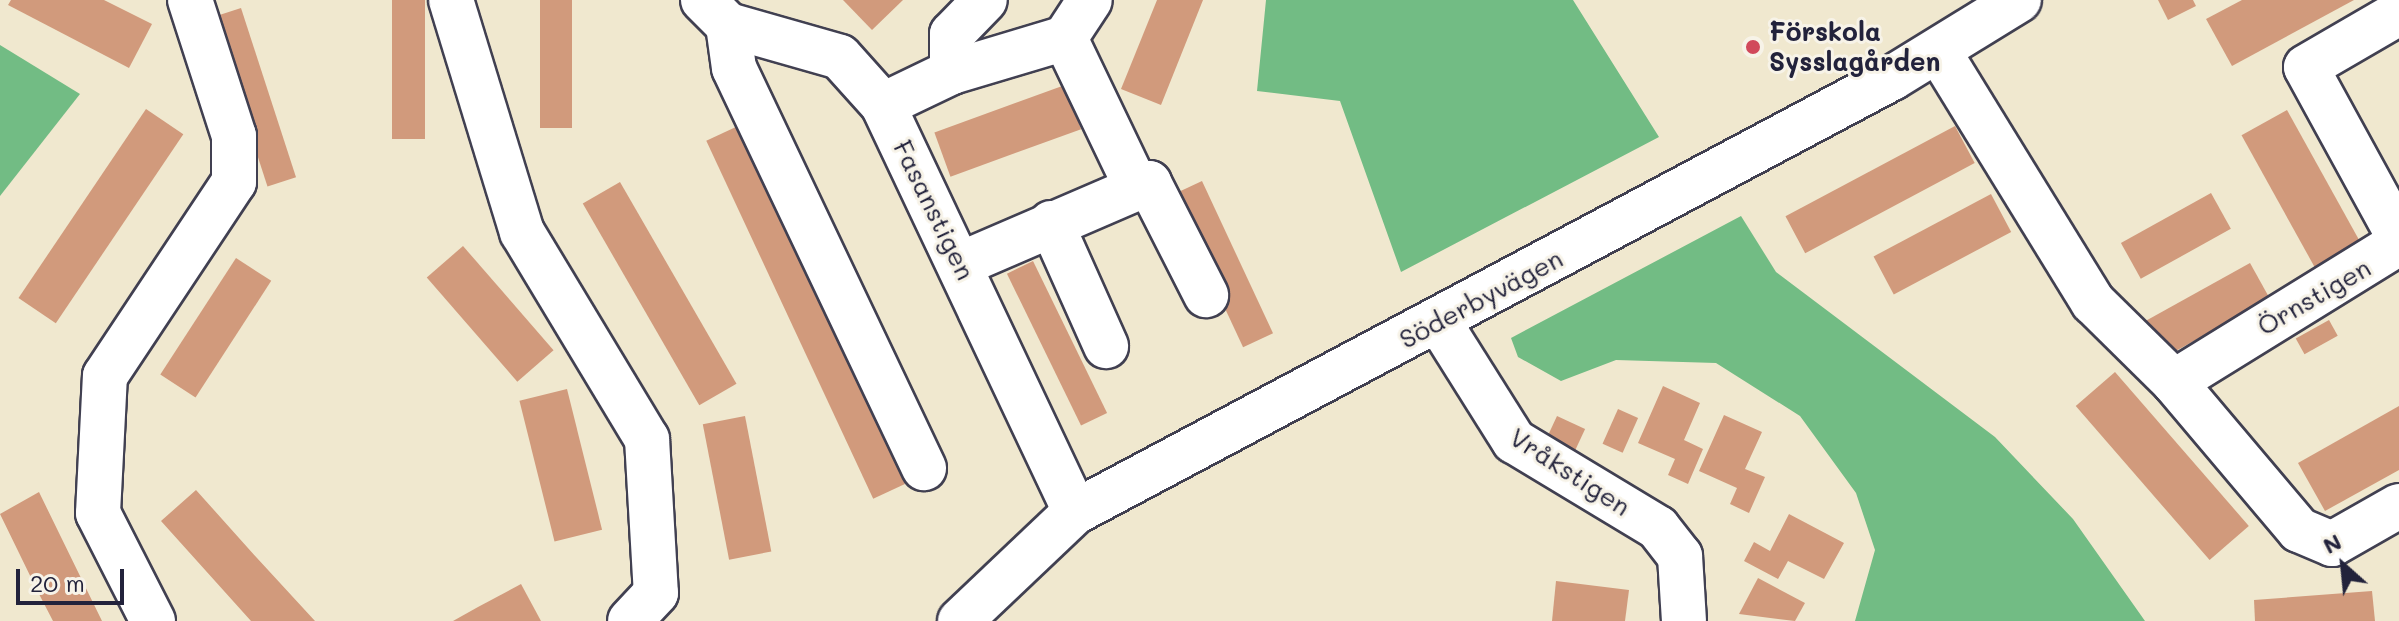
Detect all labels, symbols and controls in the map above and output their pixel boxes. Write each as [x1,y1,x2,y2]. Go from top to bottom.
place label: Förskola Sysslagården [1769,16,1940,78]
marker: Förskola Sysslagården [1744,38,1762,56]
street label: Fasanstigen [887,135,981,285]
street label: Söderbyvägen [1394,243,1568,355]
street label: Örnstigen [2252,252,2376,342]
street label: Vråkstigen [1504,422,1636,522]
north arrow [2303,525,2383,605]
text: N [2318,526,2346,560]
scale bar [20,553,128,603]
text: 20 m [30,567,85,598]

